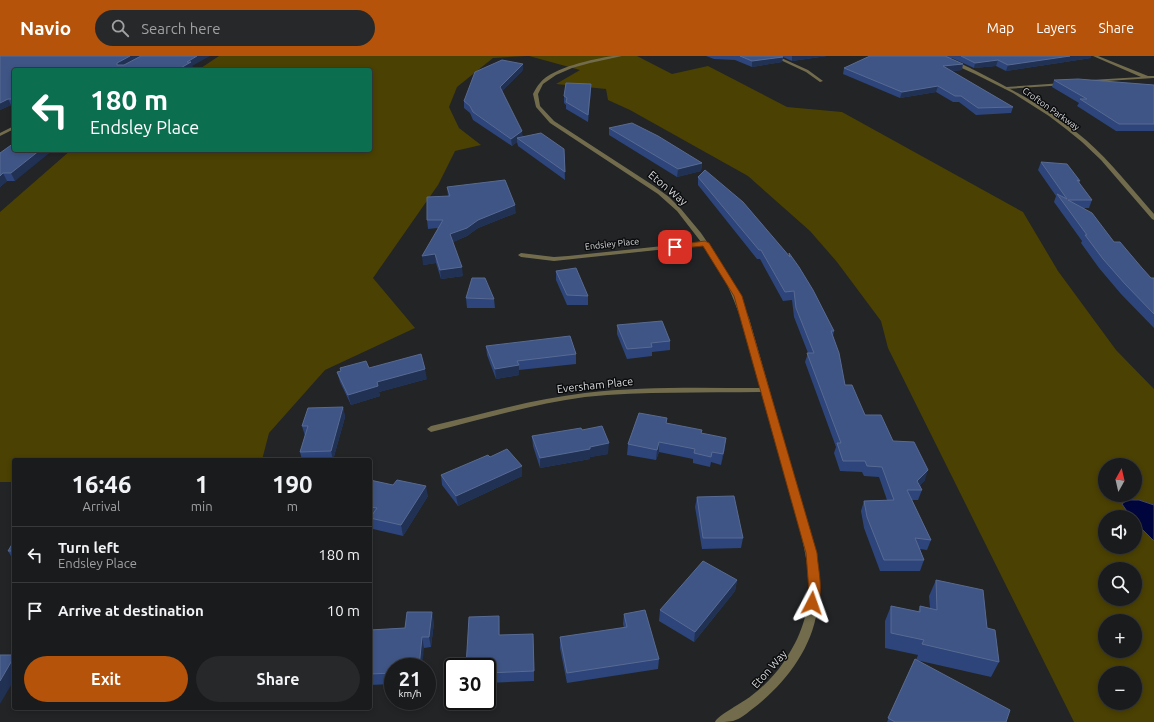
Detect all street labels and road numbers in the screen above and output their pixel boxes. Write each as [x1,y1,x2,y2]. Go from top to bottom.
street label: Crofton Parkway [1021,86,1082,133]
street label: Eton Way [646,168,690,208]
street label: Endsley Place [584,236,640,252]
street label: Eversham Place [556,375,634,395]
street label: Eton Way [749,647,790,690]

